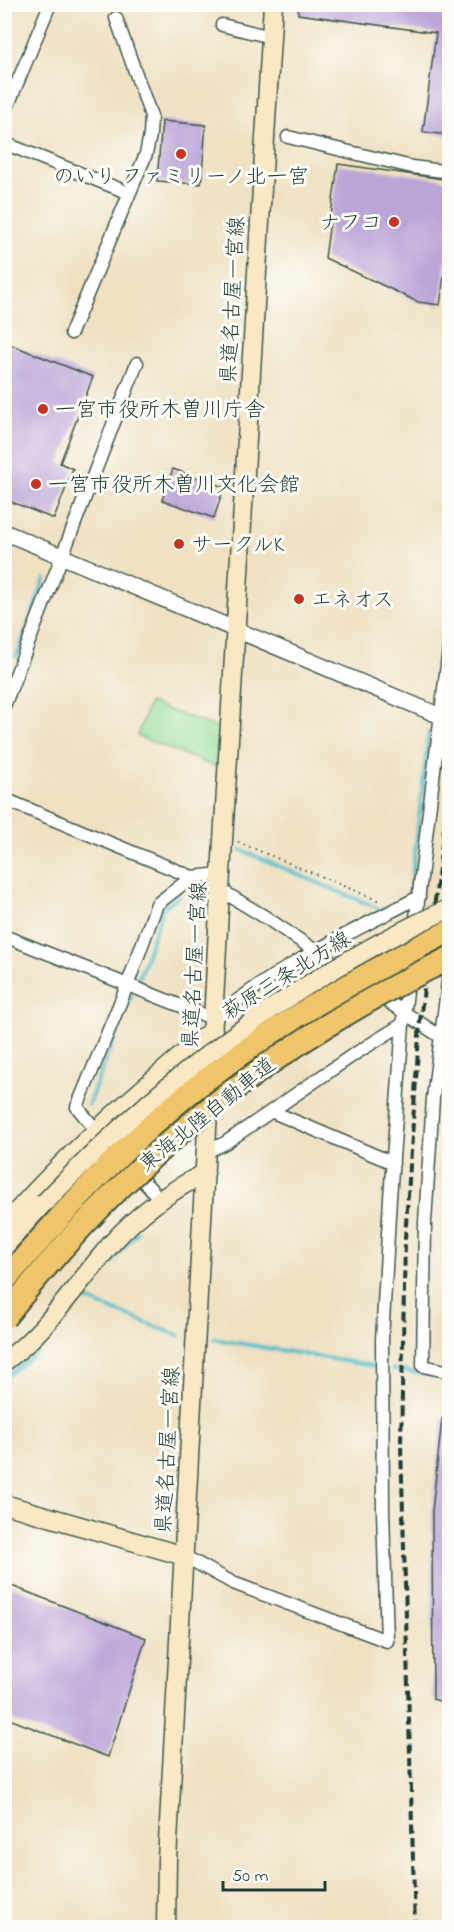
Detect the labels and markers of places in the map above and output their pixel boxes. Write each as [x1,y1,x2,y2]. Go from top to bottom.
marker: のいり ファミリーノ北一宮 [174,147,188,161]
place label: のいり ファミリーノ北一宮 [53,163,309,193]
place label: ナフコ [319,209,382,239]
marker: ナフコ [387,215,401,229]
place label: 一宮市役所木曽川庁舎 [55,396,265,426]
marker: 一宮市役所木曽川庁舎 [36,402,50,416]
place label: 一宮市役所木曽川文化会館 [48,471,300,501]
marker: 一宮市役所木曽川文化会館 [29,477,43,491]
place label: サークルK [191,531,285,561]
marker: サークルK [172,537,186,551]
place label: エネオス [311,586,394,616]
marker: エネオス [292,592,306,606]

